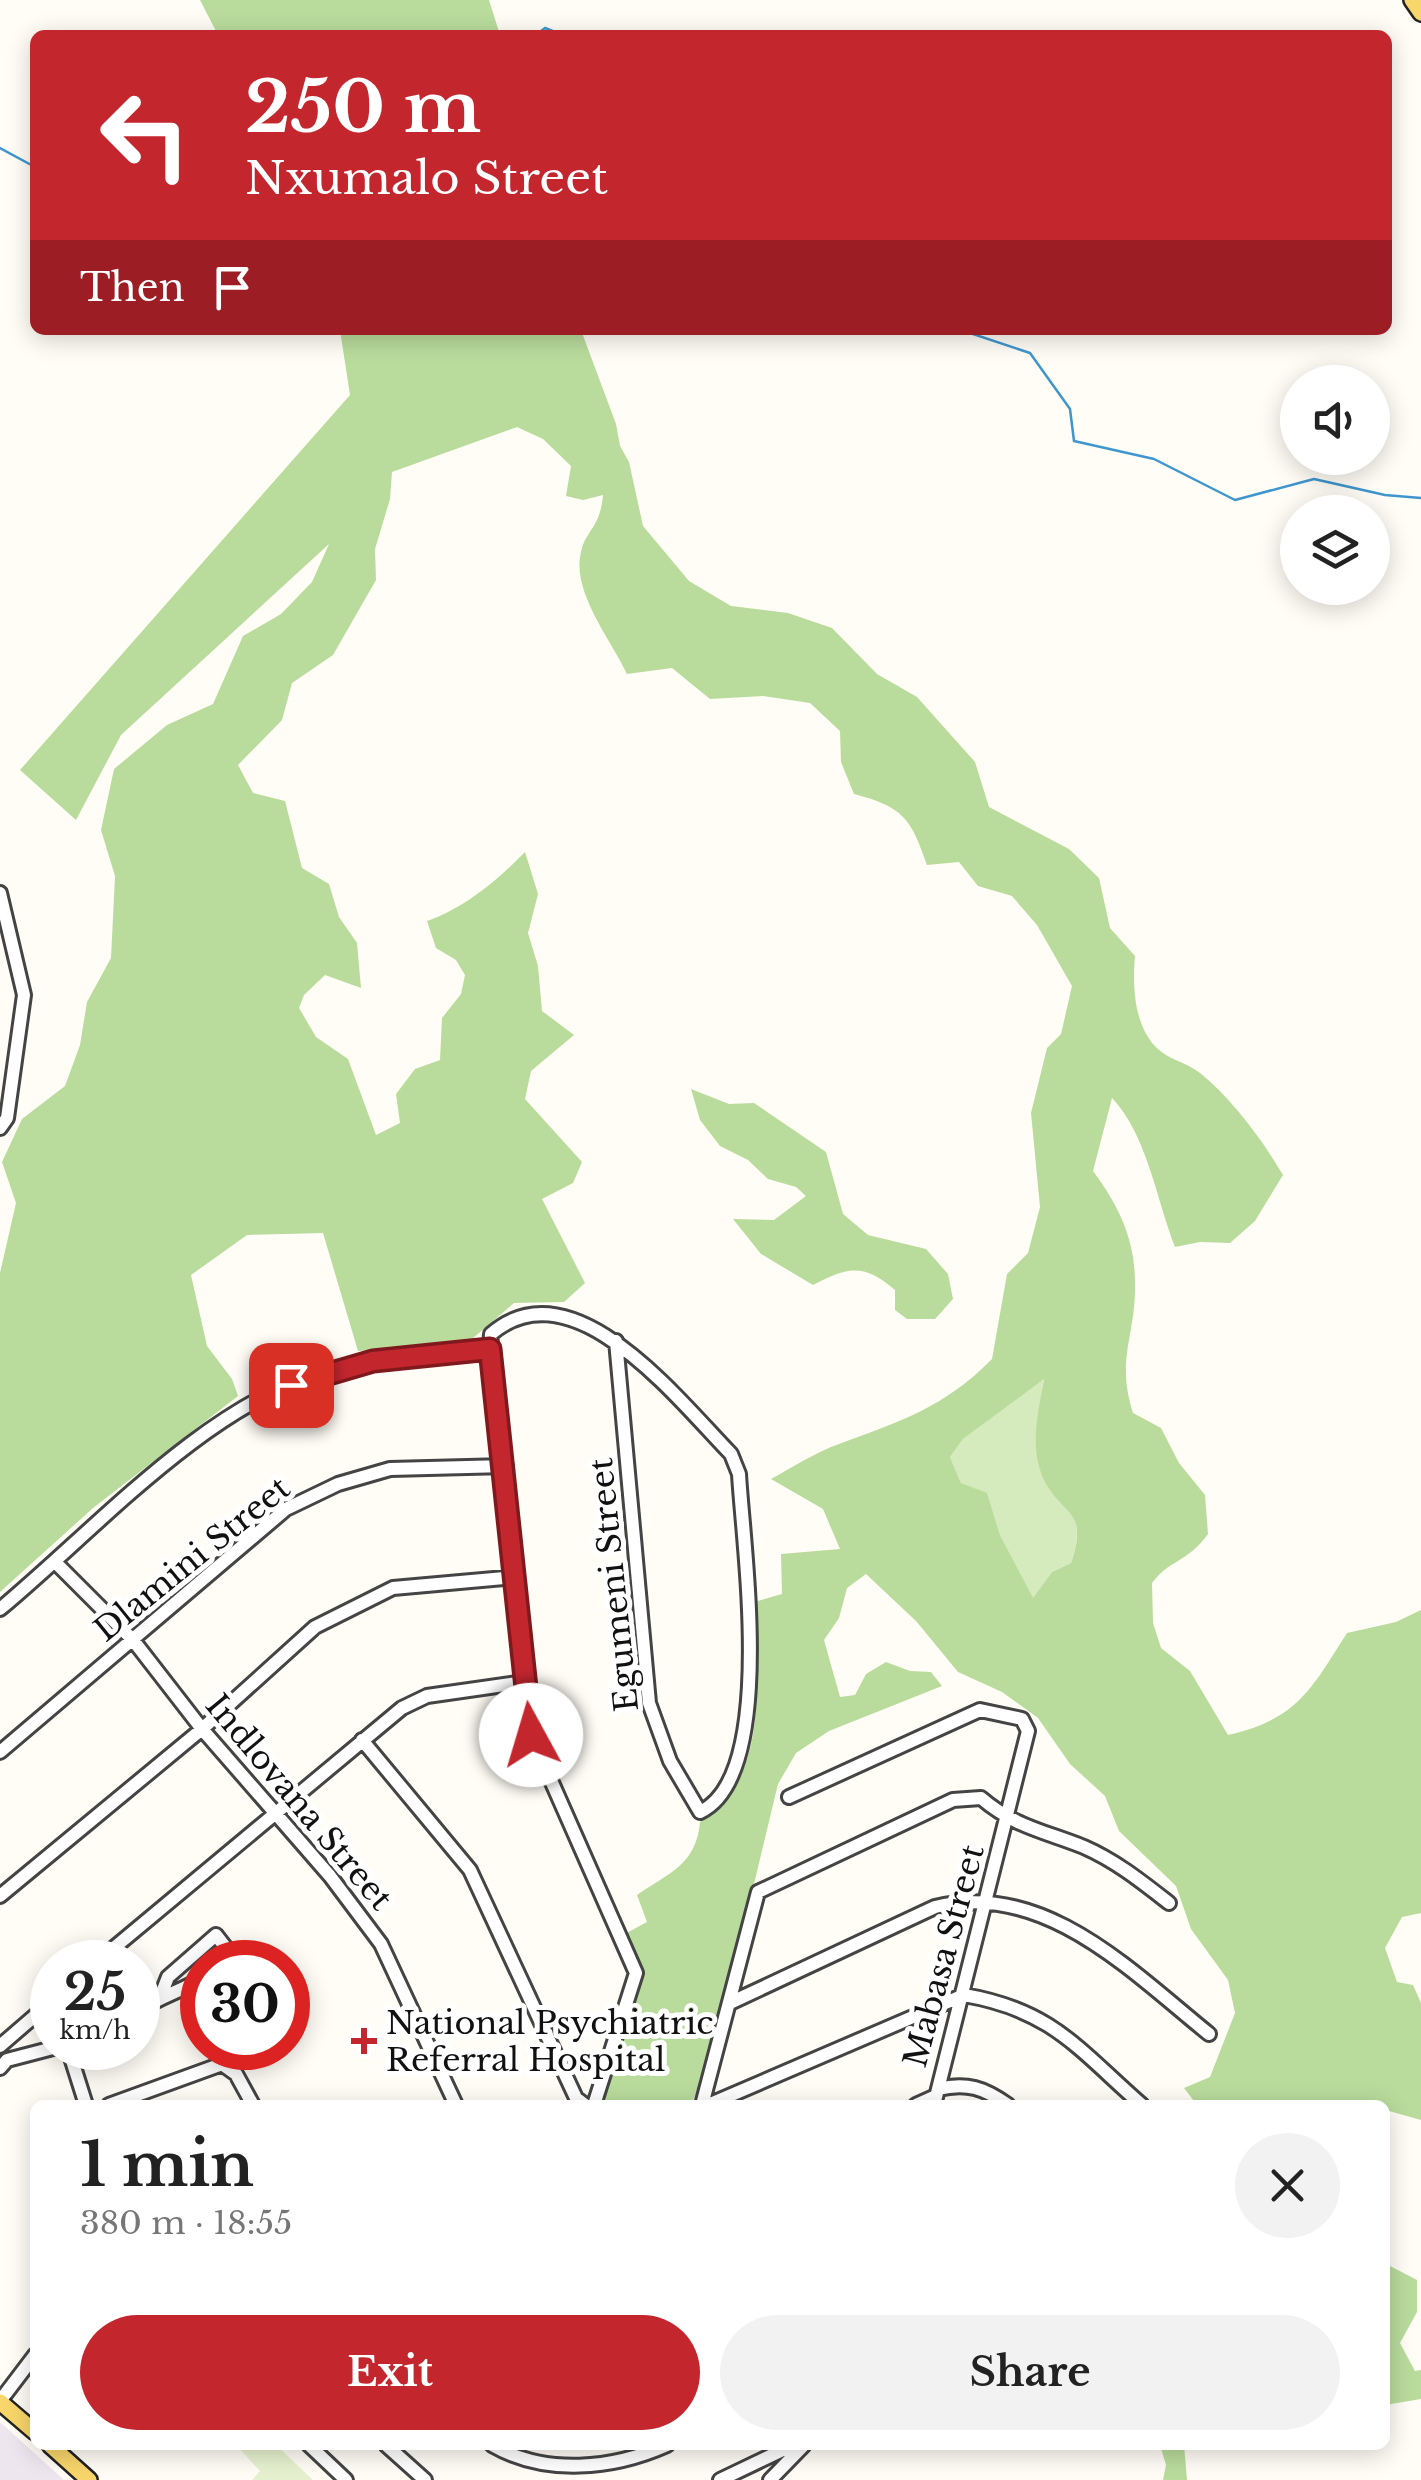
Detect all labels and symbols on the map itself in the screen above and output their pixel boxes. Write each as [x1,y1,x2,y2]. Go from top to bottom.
pin [249,1343,334,1428]
street label: Egumeni Street [581,1456,647,1714]
street label: Dlamini Street [86,1468,298,1650]
position arrow [479,1683,583,1787]
street label: Indlovana Street [197,1686,401,1918]
street label: Mabasa Street [895,1840,993,2072]
speed limit sign: 30 [180,1940,310,2070]
place label: National Psychiatric Referral Hospital [386,2003,714,2080]
marker: National Psychiatric Referral Hospital [351,2028,377,2054]

